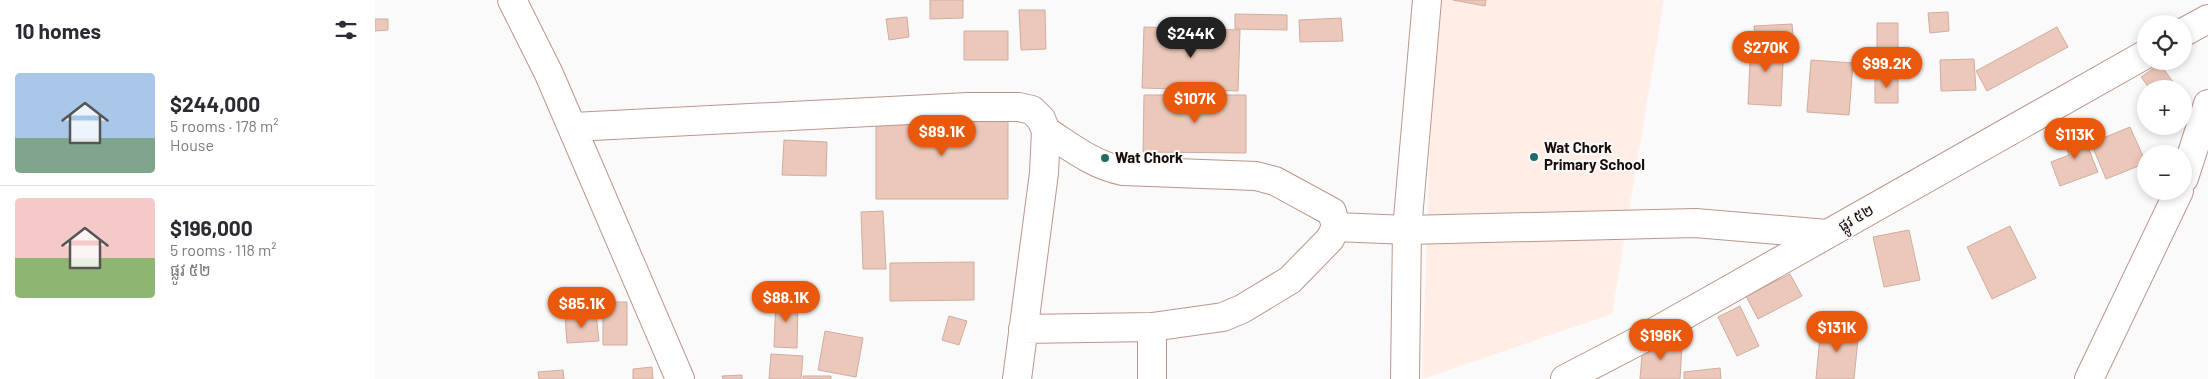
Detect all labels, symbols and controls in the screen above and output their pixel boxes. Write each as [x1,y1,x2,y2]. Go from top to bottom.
map controls [2137,15,2192,200]
button: locate [2137,15,2192,70]
icon: filters [332,16,360,44]
pin: $244K [1156,17,1226,59]
text: 10 homes [15,18,101,43]
text: $244K [1167,23,1215,42]
pin: $270K [1731,30,1801,73]
text: $270K [1743,37,1789,56]
pin: $99.2K [1846,46,1928,89]
text: $99.2K [1862,53,1912,72]
button: + [2137,80,2192,135]
pin: $107K [1160,82,1230,124]
text: $107K [1174,88,1216,107]
text: $244,000 [170,91,260,116]
icon: home [55,93,115,153]
pin: $89.1K [901,114,983,157]
text: 5 rooms · 178 m² [170,116,278,135]
pin: $113K [2040,118,2110,160]
text: $89.1K [919,121,965,140]
text: $113K [2055,124,2095,143]
text: House [170,135,214,154]
place label: Wat Chork Primary School [1544,138,1645,173]
button: − [2137,145,2192,200]
place label: Wat Chork [1115,148,1183,166]
marker: Wat Chork Primary School [1528,151,1540,163]
marker: Wat Chork [1099,152,1111,164]
street label: ផ្លូវ ៥២ [1834,200,1879,239]
text: $196,000 [170,215,253,240]
icon: home [55,218,115,278]
text: 5 rooms · 118 m² [170,240,277,259]
text: ផ្លូវ ៥២ [170,260,211,279]
pin: $88.1K [745,280,827,323]
pin: $85.1K [541,286,623,329]
text: $88.1K [763,287,809,306]
text: $85.1K [559,293,605,312]
pin: $131K [1802,310,1872,353]
text: $131K [1817,317,1857,336]
pin: $196K [1626,318,1696,361]
text: $196K [1640,325,1682,344]

